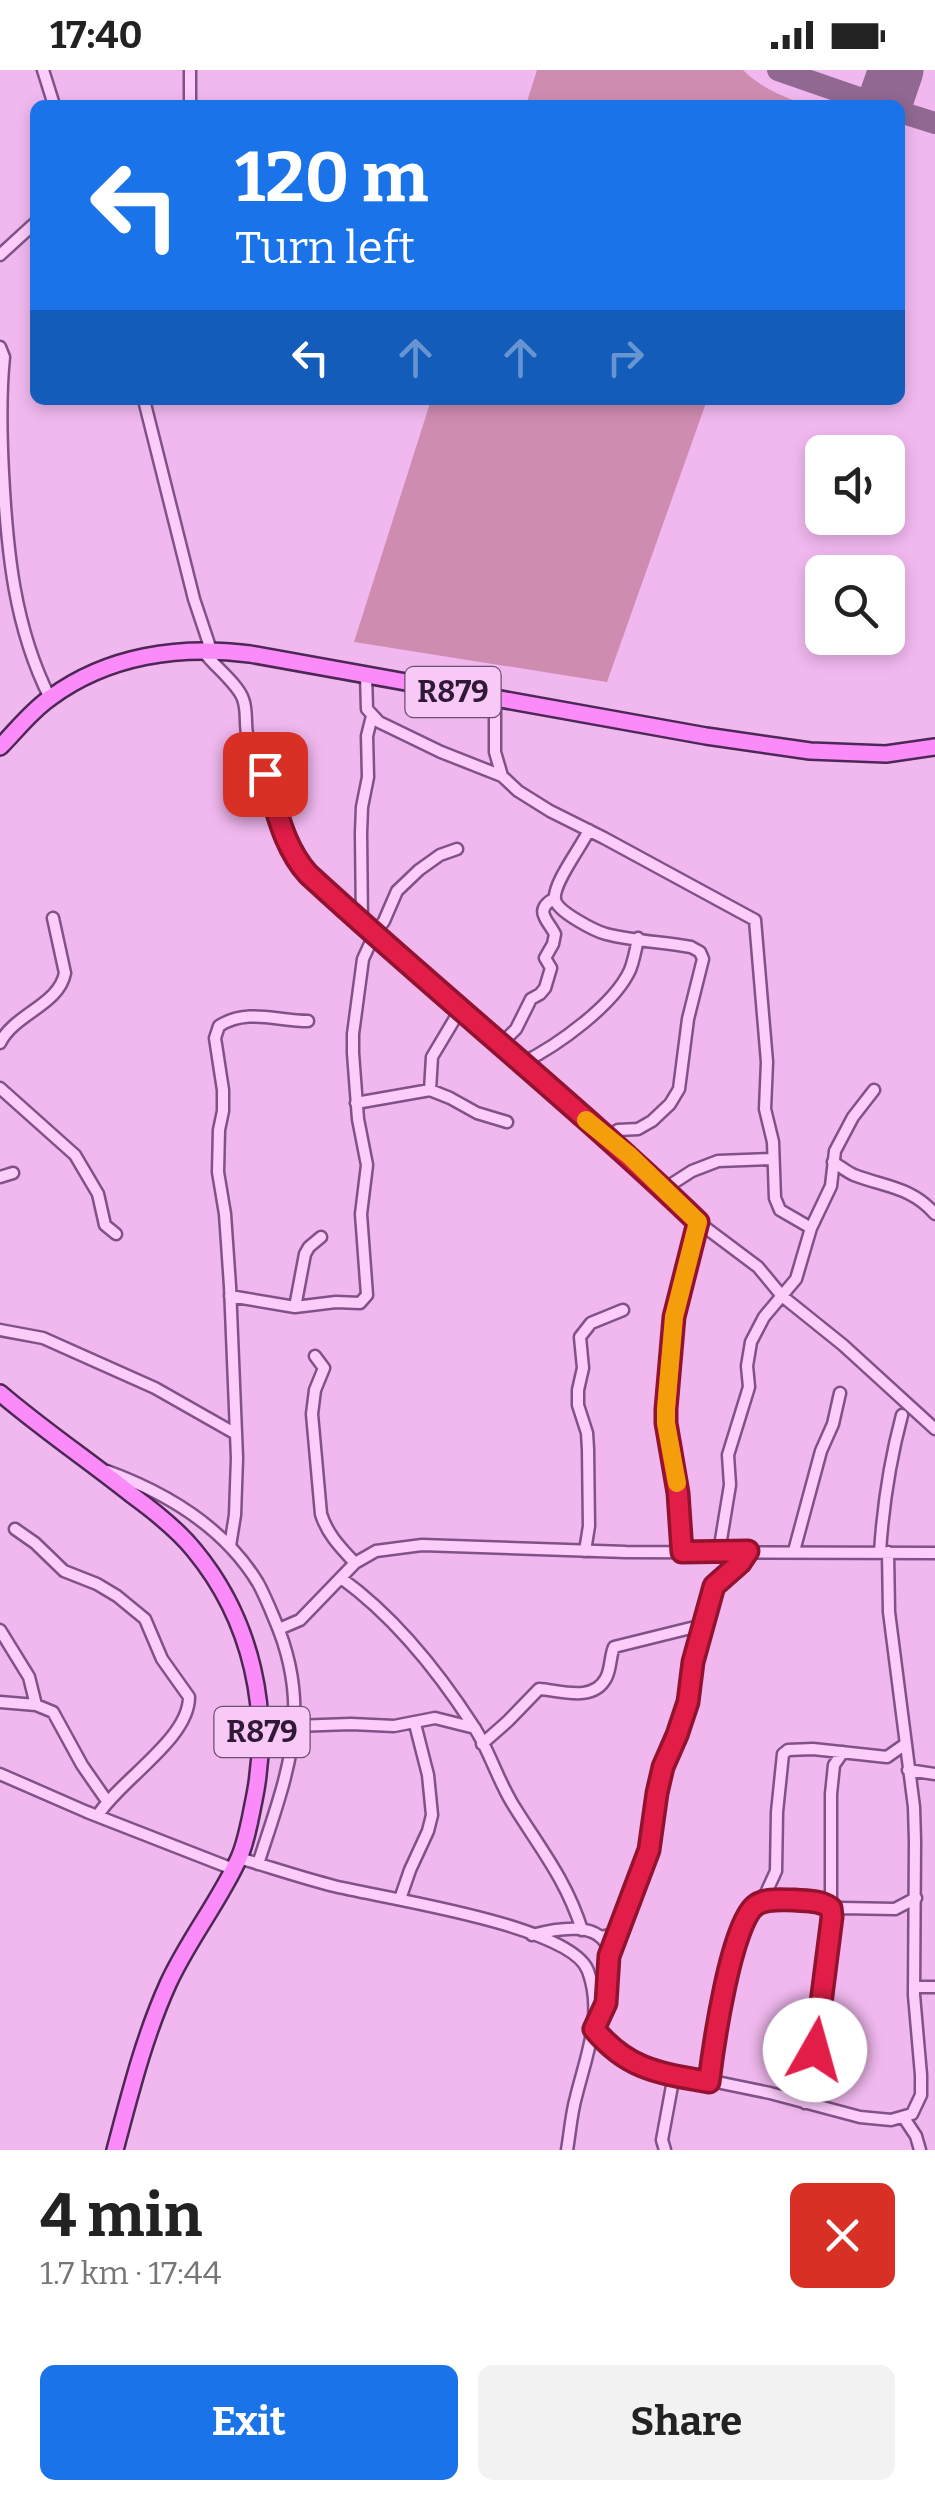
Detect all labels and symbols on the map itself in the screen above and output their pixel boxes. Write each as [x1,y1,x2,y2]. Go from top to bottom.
road number: R879 [406,667,500,717]
pin [223,732,308,817]
road number: R879 [214,1707,310,1757]
position arrow [763,1998,867,2102]

